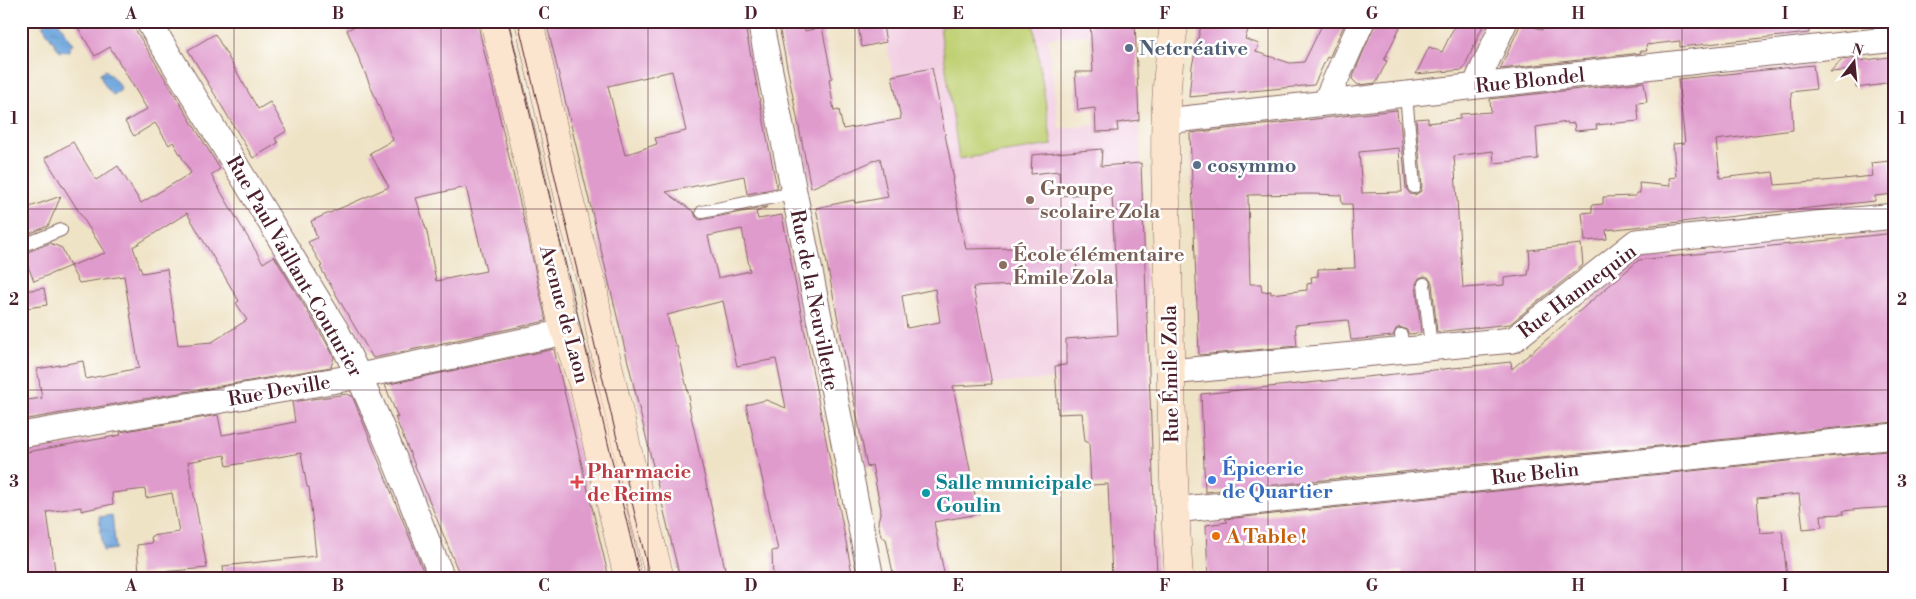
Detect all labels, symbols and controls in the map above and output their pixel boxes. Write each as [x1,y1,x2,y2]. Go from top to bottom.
text: A [124,4,137,24]
text: B [332,4,344,24]
text: C [538,4,550,24]
text: D [745,4,758,24]
text: E [952,4,964,24]
text: F [1159,4,1171,24]
text: G [1366,4,1379,24]
text: H [1571,4,1585,24]
text: I [1782,4,1788,24]
place label: Netcréative [1139,37,1248,62]
north arrow [1828,38,1878,88]
text: N [1850,40,1865,61]
marker: Netcréative [1123,42,1135,54]
street label: Rue Blondel [1474,63,1586,100]
text: 1 [10,109,18,129]
text: 1 [1898,109,1906,129]
street label: Rue Paul Vaillant-Couturier [220,152,368,382]
place label: cosymmo [1207,154,1296,179]
marker: cosymmo [1191,159,1203,171]
place label: Groupe scolaire Zola [1040,177,1160,225]
marker: Groupe scolaire Zola [1024,194,1036,206]
street label: Rue de la Neuvillette [784,208,843,393]
street label: Rue Hannequin [1514,240,1642,345]
street label: Avenue de Laon [533,242,594,386]
place label: École élémentaire Émile Zola [1013,242,1185,291]
marker: École élémentaire Émile Zola [997,259,1009,271]
text: 2 [9,290,19,310]
text: 2 [1897,290,1907,310]
street label: Rue Émile Zola [1157,304,1185,443]
street label: Rue Deville [226,370,332,413]
place label: Épicerie de Quartier [1222,456,1333,505]
street label: Rue Belin [1490,457,1580,492]
place label: Pharmacie de Reims [587,460,691,508]
place label: Salle municipale Goulin [936,471,1092,519]
text: 3 [9,472,19,492]
text: 3 [1897,472,1907,492]
marker: Épicerie de Quartier [1206,474,1218,486]
marker: Pharmacie de Reims [571,476,583,488]
marker: Salle municipale Goulin [920,487,932,499]
place label: A Table ! [1225,525,1307,550]
marker: A Table ! [1210,530,1222,542]
text: A [124,576,137,596]
text: B [332,576,344,596]
text: C [538,576,550,596]
text: D [745,576,758,596]
text: E [952,576,964,596]
text: F [1159,576,1171,596]
text: G [1366,576,1379,596]
text: H [1571,576,1585,596]
text: I [1782,576,1788,596]

